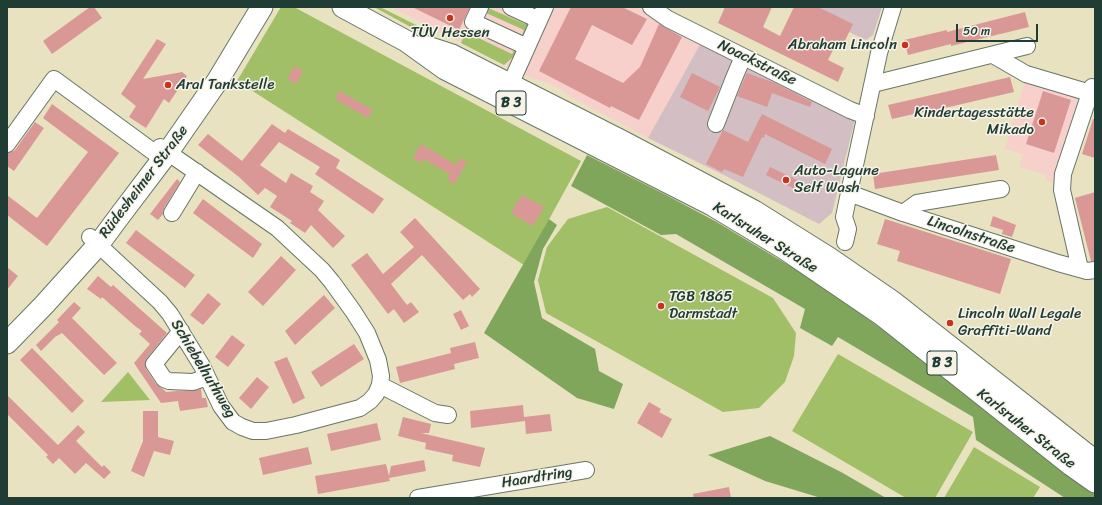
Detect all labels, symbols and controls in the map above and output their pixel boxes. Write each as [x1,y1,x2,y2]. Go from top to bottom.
marker: TÜV Hessen [445,13,455,23]
scale bar [958,16,1040,42]
text: 50 m [963,20,990,42]
place label: TÜV Hessen [410,24,490,42]
street label: Noackstraße [715,36,799,90]
place label: Abraham Lincoln [788,36,897,54]
marker: Abraham Lincoln [900,40,910,50]
place label: Aral Tankstelle [176,76,274,94]
marker: Aral Tankstelle [163,80,173,90]
road number: B 3 [496,91,526,115]
place label: Kindertagesstätte Mikado [914,104,1034,139]
marker: Kindertagesstätte Mikado [1037,117,1047,127]
street label: Rüdesheimer Straße [96,122,192,242]
place label: Auto-Lagune Self Wash [794,162,879,197]
marker: Auto-Lagune Self Wash [781,175,791,185]
street label: Karlsruher Straße [709,199,821,277]
street label: Lincolnstraße [925,212,1017,258]
place label: TGB 1865 Darmstadt [669,288,737,323]
marker: TGB 1865 Darmstadt [656,301,666,311]
place label: Lincoln Wall Legale Graffiti-Wand [958,305,1081,340]
street label: Schiebelhuthweg [167,317,239,421]
marker: Lincoln Wall Legale Graffiti-Wand [945,318,955,328]
road number: B 3 [927,351,957,375]
street label: Karlsruher Straße [973,385,1079,473]
street label: Haardtring [500,464,574,492]

